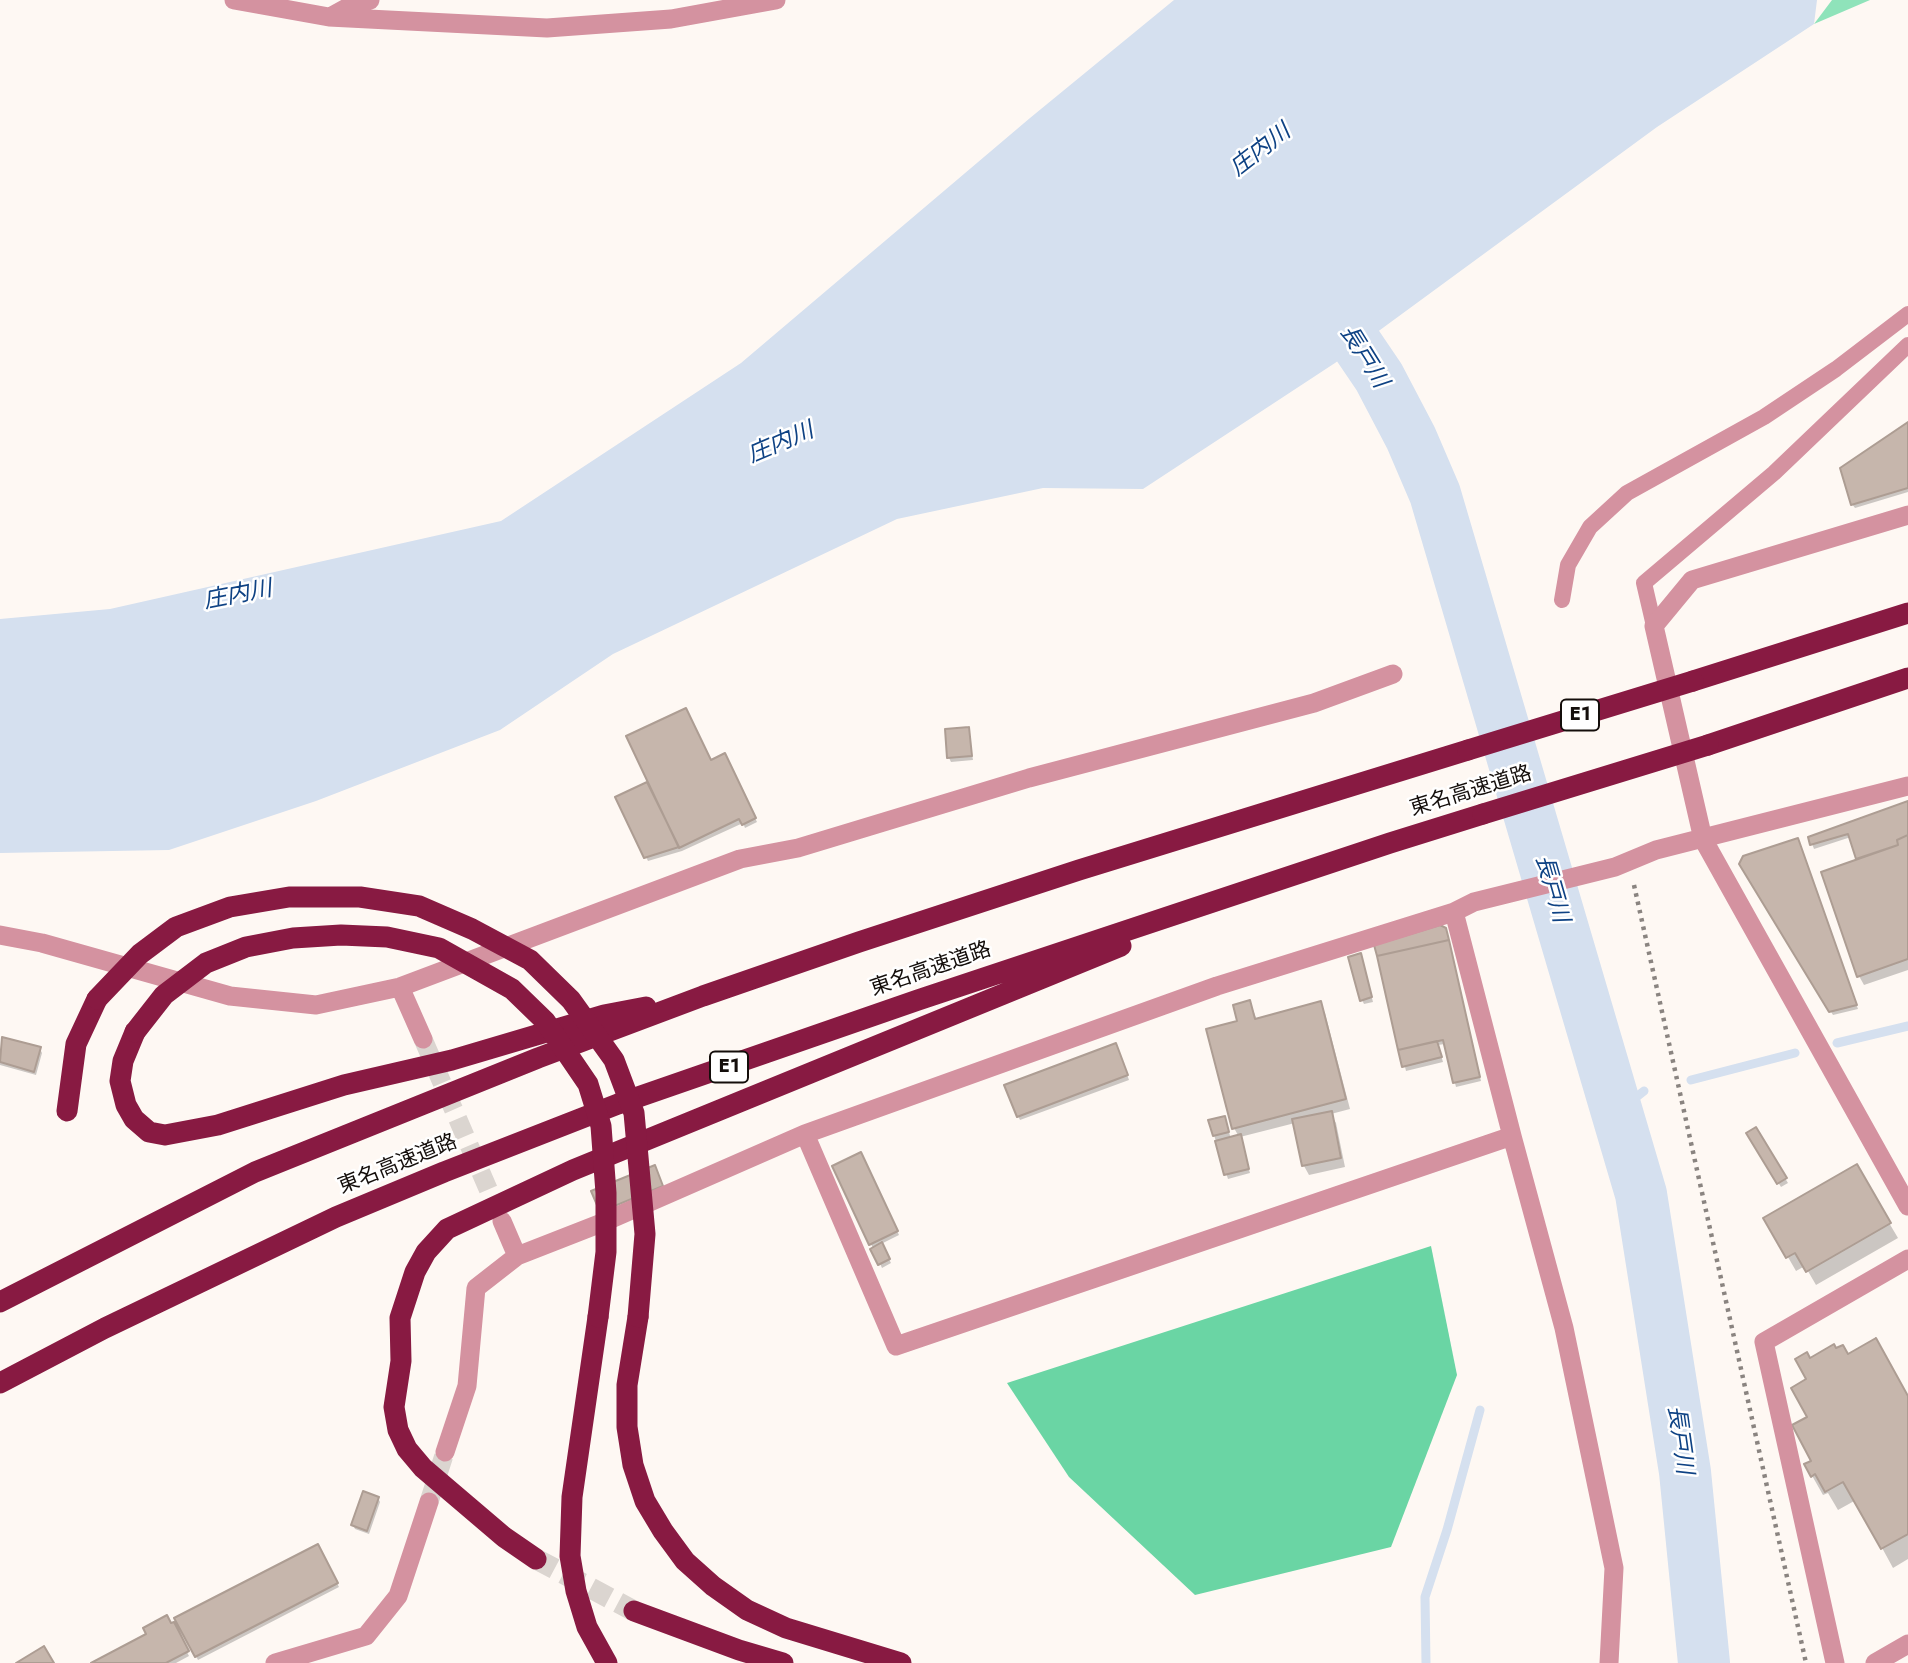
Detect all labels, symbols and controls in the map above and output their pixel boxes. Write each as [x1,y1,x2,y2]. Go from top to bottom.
water label: 庄内川 [1225,119,1297,183]
water label: 長戸川 [1333,320,1393,394]
water label: 庄内川 [744,418,818,470]
water label: 庄内川 [202,576,274,616]
road number: E1 [1561,700,1599,730]
street label: 東名高速道路 [1407,762,1535,822]
water label: 長戸川 [1528,852,1574,926]
street label: 東名高速道路 [867,938,995,1002]
road number: E1 [710,1051,748,1082]
street label: 東名高速道路 [335,1130,461,1200]
water label: 長戸川 [1661,1404,1697,1476]

